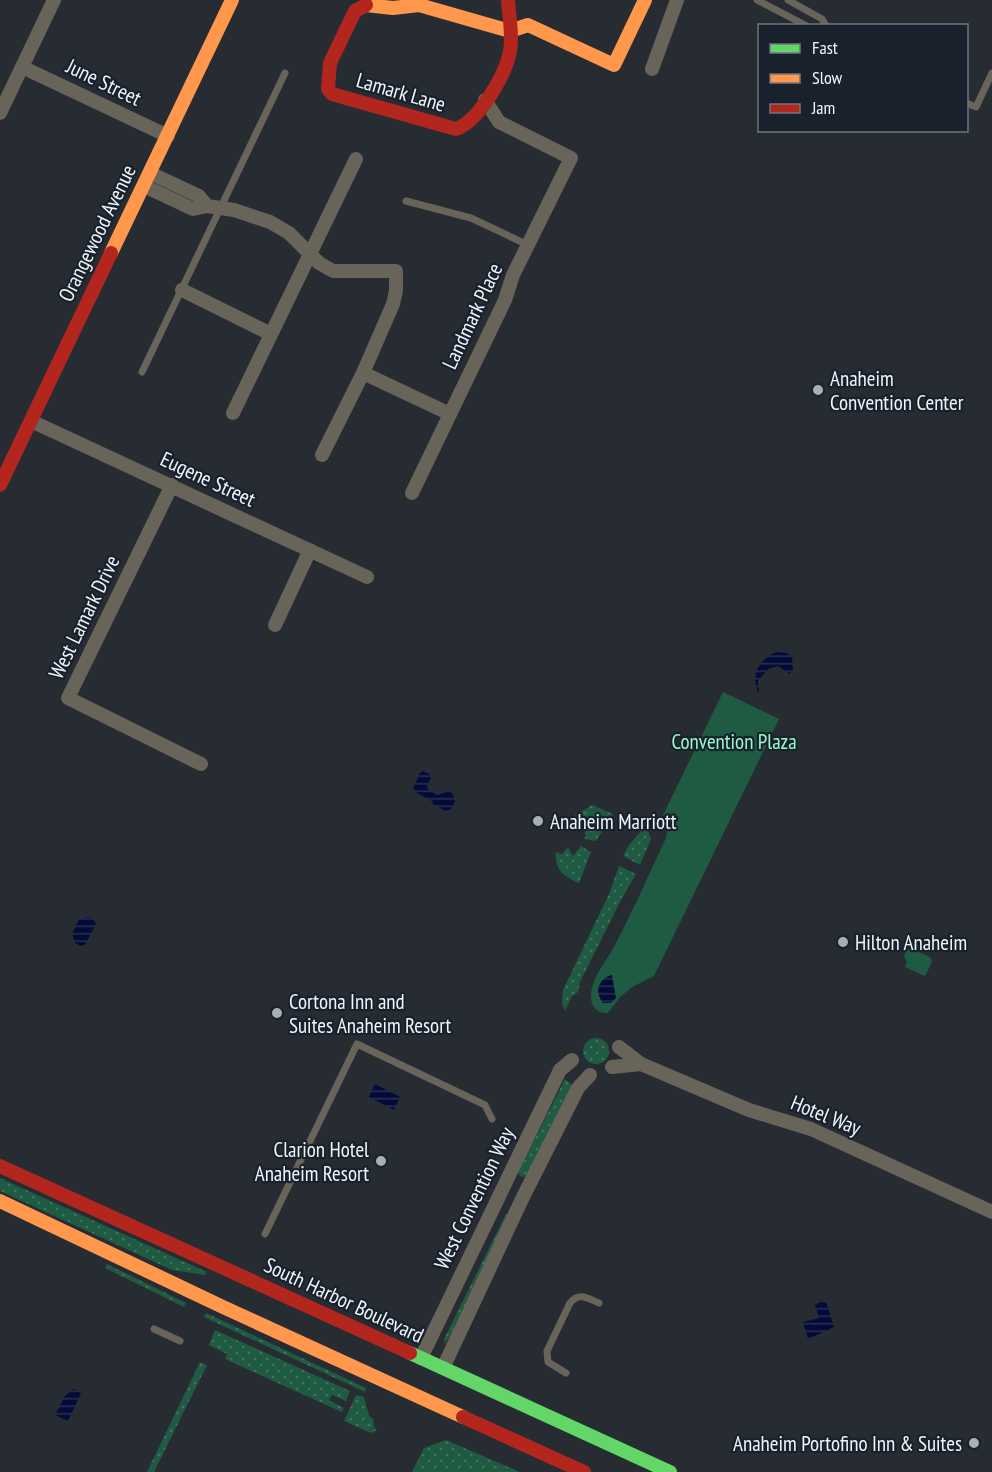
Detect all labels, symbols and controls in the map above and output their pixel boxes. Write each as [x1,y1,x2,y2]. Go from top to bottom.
legend [758,24,968,132]
text: Fast [812,36,838,59]
street label: June Street [61,52,146,112]
street label: Lamark Lane [353,66,449,118]
text: Slow [812,66,843,89]
text: Jam [811,96,835,119]
street label: Orangewood Avenue [52,160,142,306]
street label: Landmark Place [436,259,508,373]
place label: Anaheim Convention Center [830,365,964,416]
marker: Anaheim Convention Center [811,383,825,397]
street label: Eugene Street [156,445,260,513]
street label: West Lamark Drive [42,551,126,683]
park label: Convention Plaza [671,728,797,755]
place label: Anaheim Marriott [550,808,677,835]
marker: Anaheim Marriott [531,814,545,828]
place label: Hilton Anaheim [855,929,967,956]
marker: Hilton Anaheim [836,935,850,949]
place label: Cortona Inn and Suites Anaheim Resort [289,988,451,1039]
marker: Cortona Inn and Suites Anaheim Resort [270,1006,284,1020]
street label: Hotel Way [787,1089,865,1141]
street label: West Convention Way [428,1122,520,1274]
place label: Clarion Hotel Anaheim Resort [255,1136,369,1187]
marker: Clarion Hotel Anaheim Resort [374,1154,388,1168]
street label: South Harbor Boulevard [260,1251,428,1349]
place label: Anaheim Portofino Inn & Suites [733,1430,962,1457]
marker: Anaheim Portofino Inn & Suites [967,1436,981,1450]

